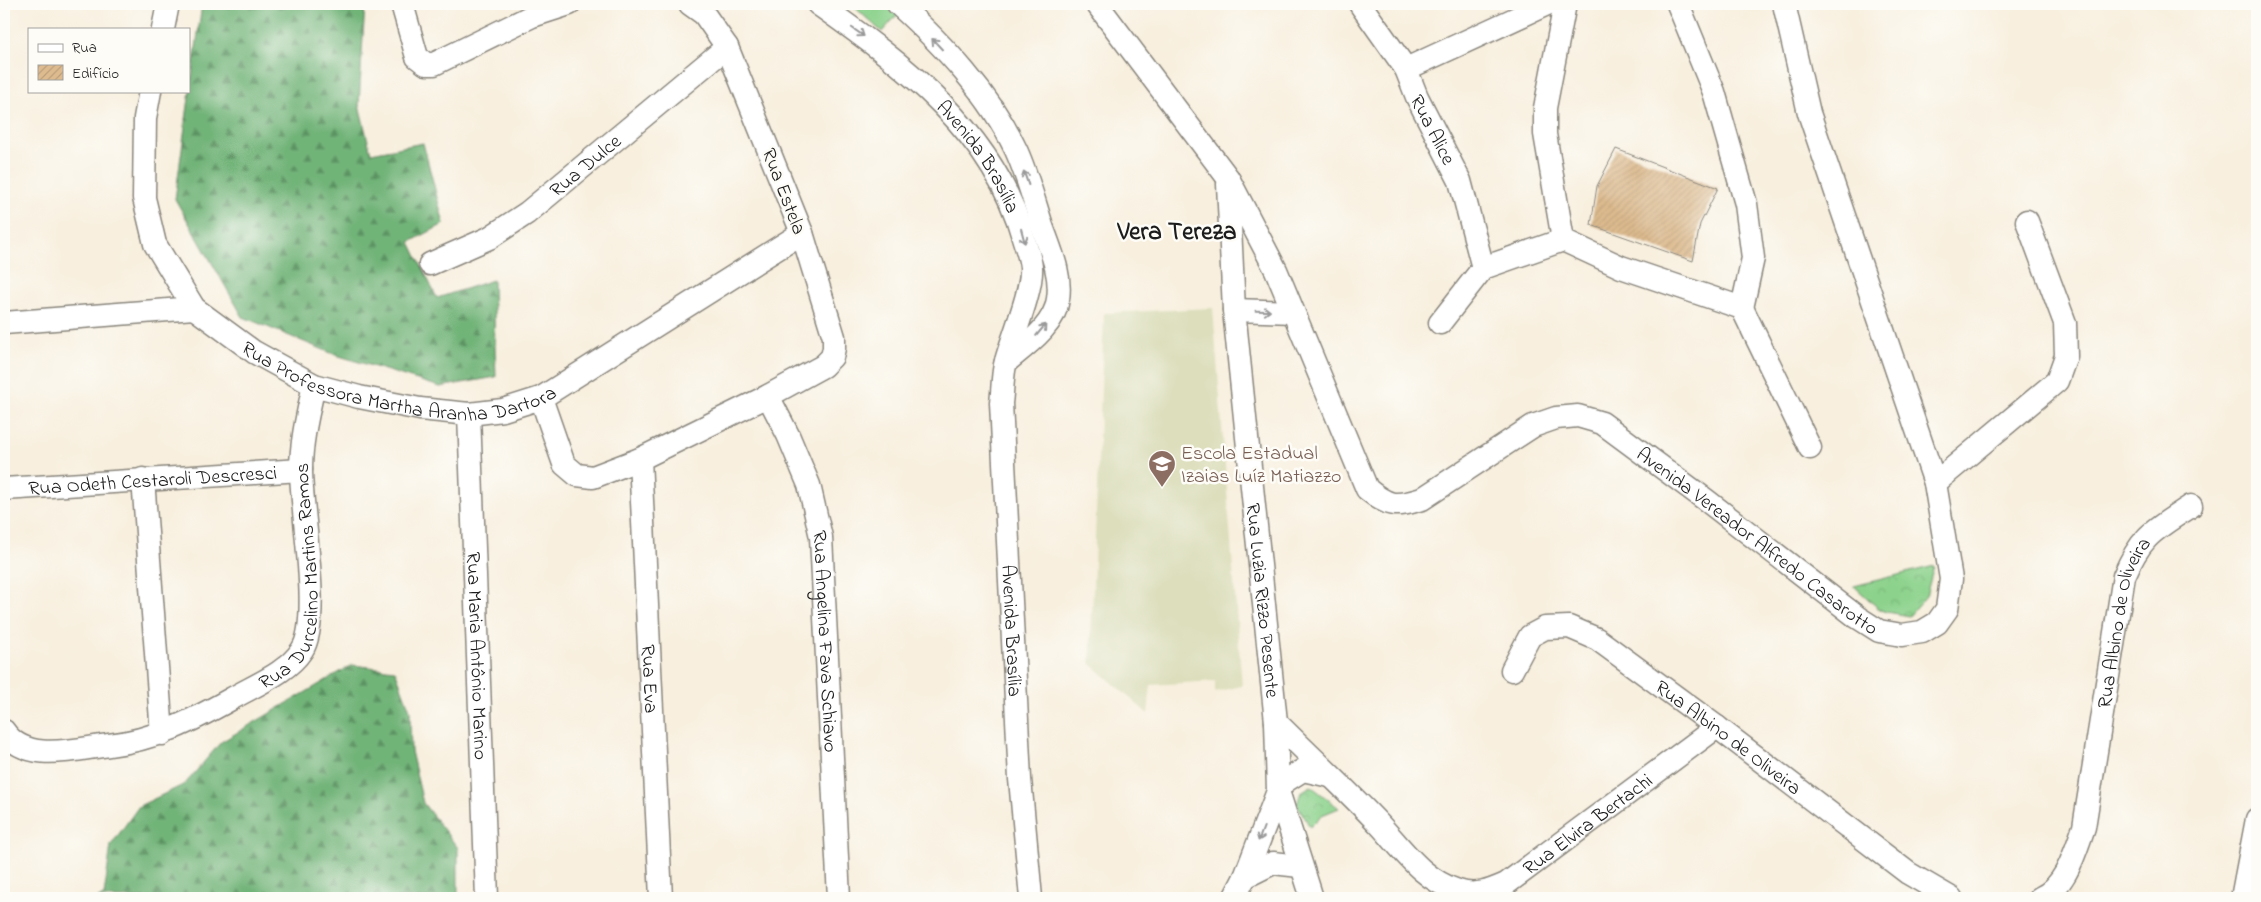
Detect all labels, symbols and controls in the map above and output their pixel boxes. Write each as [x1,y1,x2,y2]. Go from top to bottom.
one-way arrow [851,27,865,37]
legend [28,28,190,92]
text: Rua [72,37,97,59]
one-way arrow [931,37,943,50]
text: Edifício [72,63,119,85]
street label: Rua Alice [1401,90,1461,171]
street label: Avenida Brasília [929,95,1026,218]
street label: Rua Dulce [544,128,629,205]
street label: Rua Estela [753,145,812,239]
one-way arrow [1021,170,1030,186]
district label: Vera Tereza [1117,215,1236,251]
one-way arrow [1018,228,1028,244]
one-way arrow [1255,306,1271,316]
one-way arrow [1035,324,1046,337]
street label: Rua Professora Martha Aranha Dartora [234,335,563,431]
place label: Escola Estadual Izaias Luíz Matiazzo [1181,440,1341,492]
street label: Avenida Vereador Alfredo Casarotto [1629,441,1883,644]
school or university icon: Escola Estadual Izaias Luíz Matiazzo [1147,449,1177,488]
street label: Rua Odeth Cestaroli Descresci [28,460,278,504]
street label: Rua Durcelino Martins Ramos [254,463,328,698]
street label: Rua Luzia Rizzo Pesente [1237,502,1285,700]
street label: Rua Angelina Fava Schiavo [803,528,844,753]
street label: Rua Albino de Oliveira [2091,531,2159,711]
street label: Rua Maria Antônio Marino [457,551,494,760]
street label: Avenida Brasília [992,564,1028,698]
street label: Rua Eva [632,644,664,714]
street label: Rua Albino de Oliveira [1648,674,1807,803]
street label: Rua Elvira Bertachi [1518,768,1660,884]
one-way arrow [1256,826,1266,841]

